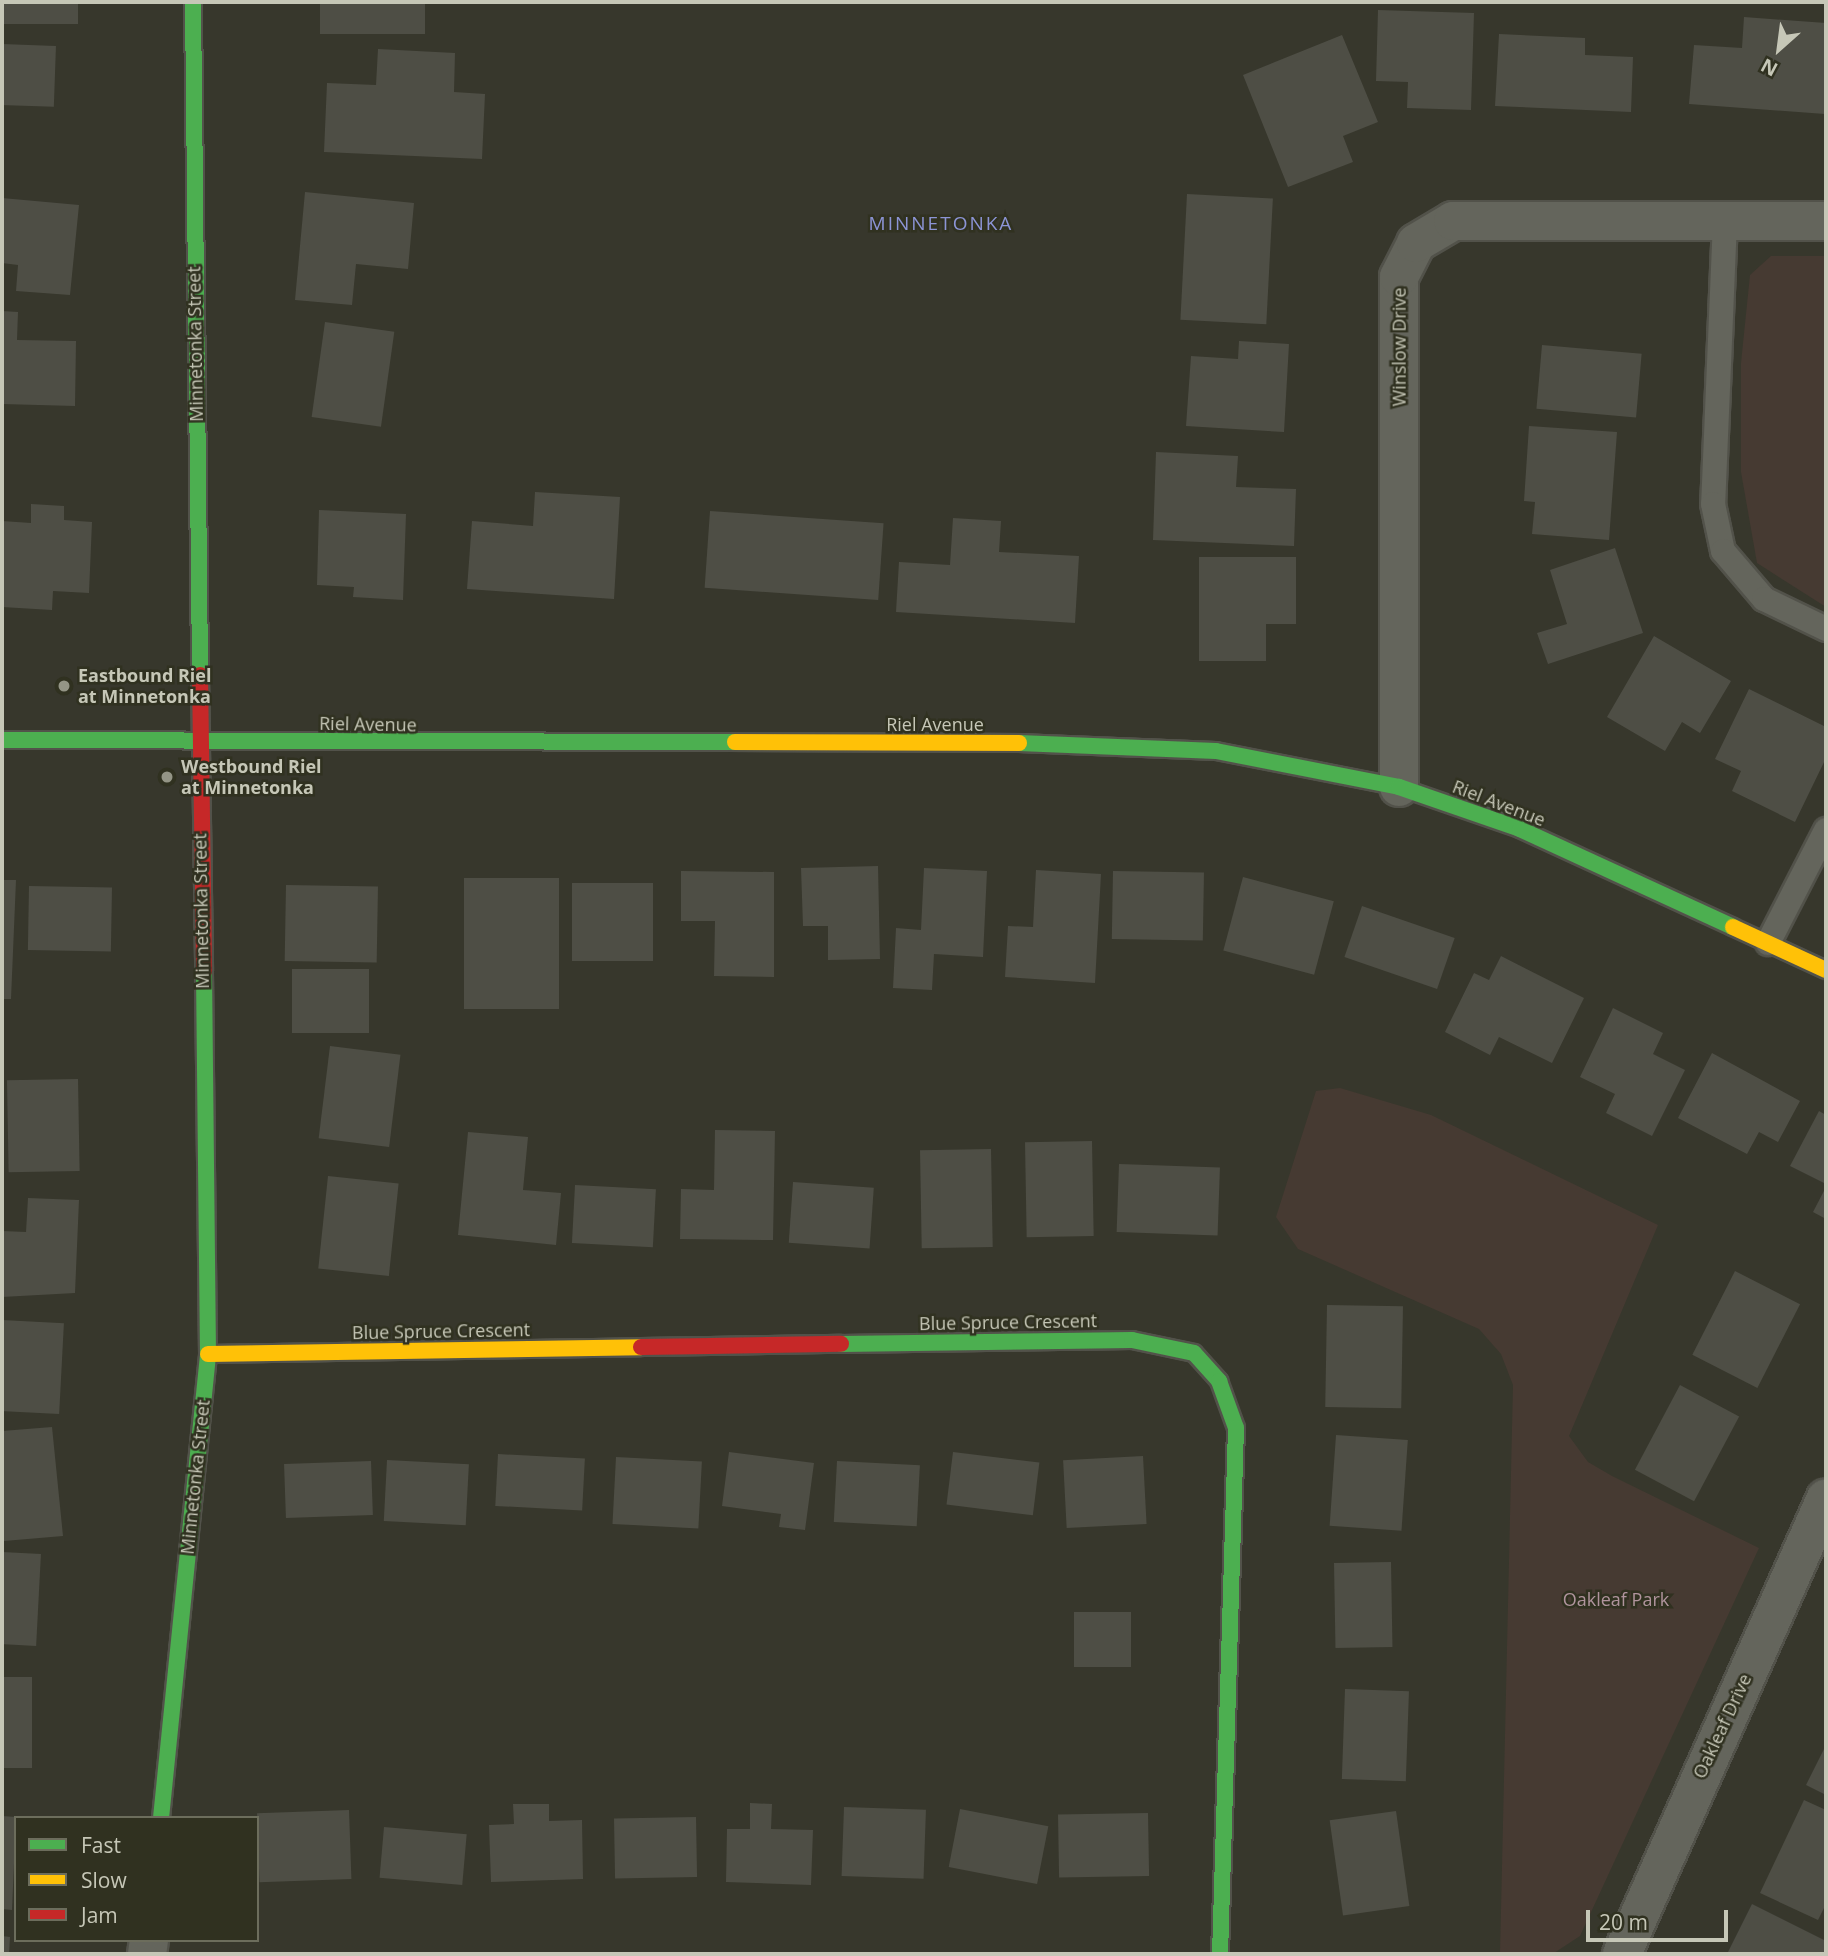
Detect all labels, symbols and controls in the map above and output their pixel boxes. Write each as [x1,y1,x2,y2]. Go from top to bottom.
north arrow [1744,14,1814,84]
text: N [1756,52,1782,83]
district label: MINNETONKA [870,213,1012,235]
street label: Minnetonka Street [183,266,207,422]
street label: Winslow Drive [1388,288,1410,406]
place label: Eastbound Riel at Minnetonka [78,665,211,708]
marker: Eastbound Riel at Minnetonka [56,678,72,694]
street label: Riel Avenue [319,712,417,736]
street label: Riel Avenue [886,713,984,735]
place label: Westbound Riel at Minnetonka [181,756,322,798]
marker: Westbound Riel at Minnetonka [159,769,175,785]
street label: Riel Avenue [1450,775,1548,831]
street label: Minnetonka Street [189,833,213,989]
street label: Blue Spruce Crescent [919,1310,1097,1334]
street label: Blue Spruce Crescent [352,1319,530,1343]
street label: Minnetonka Street [176,1398,214,1556]
park label: Oakleaf Park [1563,1588,1669,1610]
street label: Oakleaf Drive [1688,1670,1756,1782]
legend [14,1816,259,1942]
text: Fast [81,1831,121,1859]
text: Slow [81,1866,127,1894]
scale bar [1590,1896,1732,1940]
text: Jam [81,1901,118,1929]
text: 20 m [1599,1908,1648,1936]

